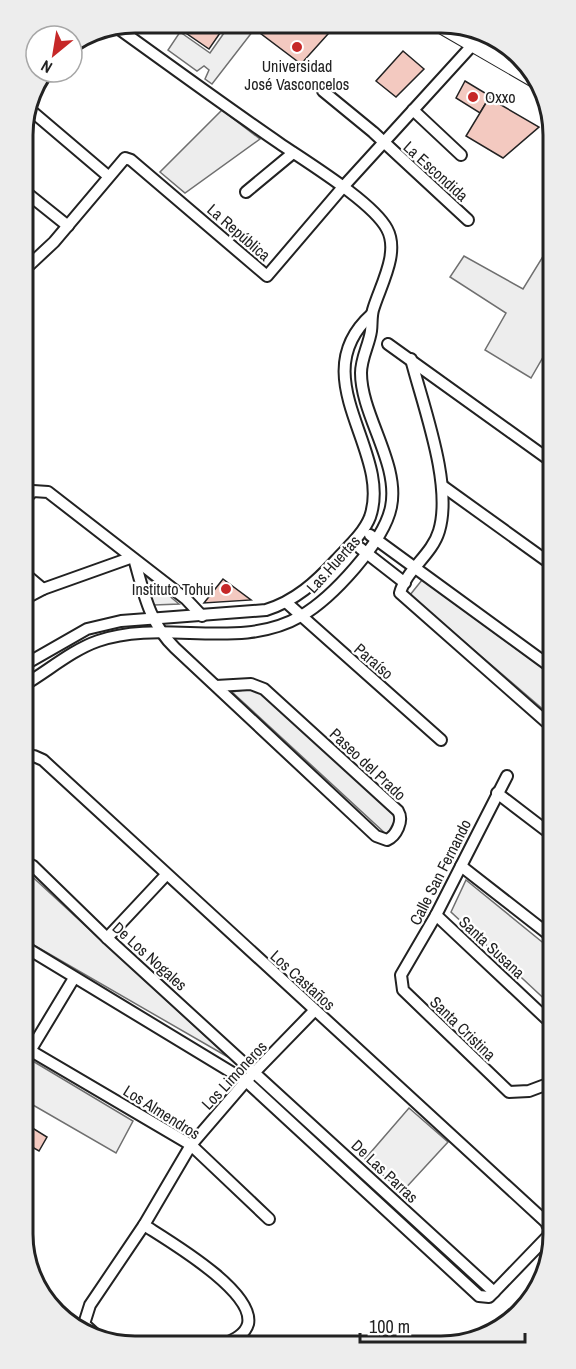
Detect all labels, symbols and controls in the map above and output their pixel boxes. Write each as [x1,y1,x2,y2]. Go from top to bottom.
north arrow [24,24,84,84]
marker: Universidad José Vasconcelos [290,40,304,54]
text: N [37,55,56,79]
place label: Universidad José Vasconcelos [245,55,349,95]
place label: Oxxo [485,86,516,108]
marker: Oxxo [466,90,480,104]
street label: La Escondida [399,136,474,206]
street label: La República [203,198,276,266]
street label: Las Huertas [301,530,365,598]
place label: Instituto Tohui [132,578,214,600]
marker: Instituto Tohui [219,582,233,596]
street label: Paraíso [350,638,398,684]
street label: Paseo del Prado [325,723,411,805]
street label: Calle San Fernando [404,815,476,929]
street label: Santa Susana [454,911,530,984]
street label: De Los Nogales [108,917,192,995]
street label: Los Castaños [266,945,340,1015]
street label: Santa Cristina [425,991,501,1066]
street label: Los Limoneros [196,1036,272,1114]
street label: Los Almendros [119,1080,205,1144]
street label: De Las Parras [347,1134,423,1208]
scale bar [360,1306,525,1344]
text: 100 m [369,1314,410,1339]

